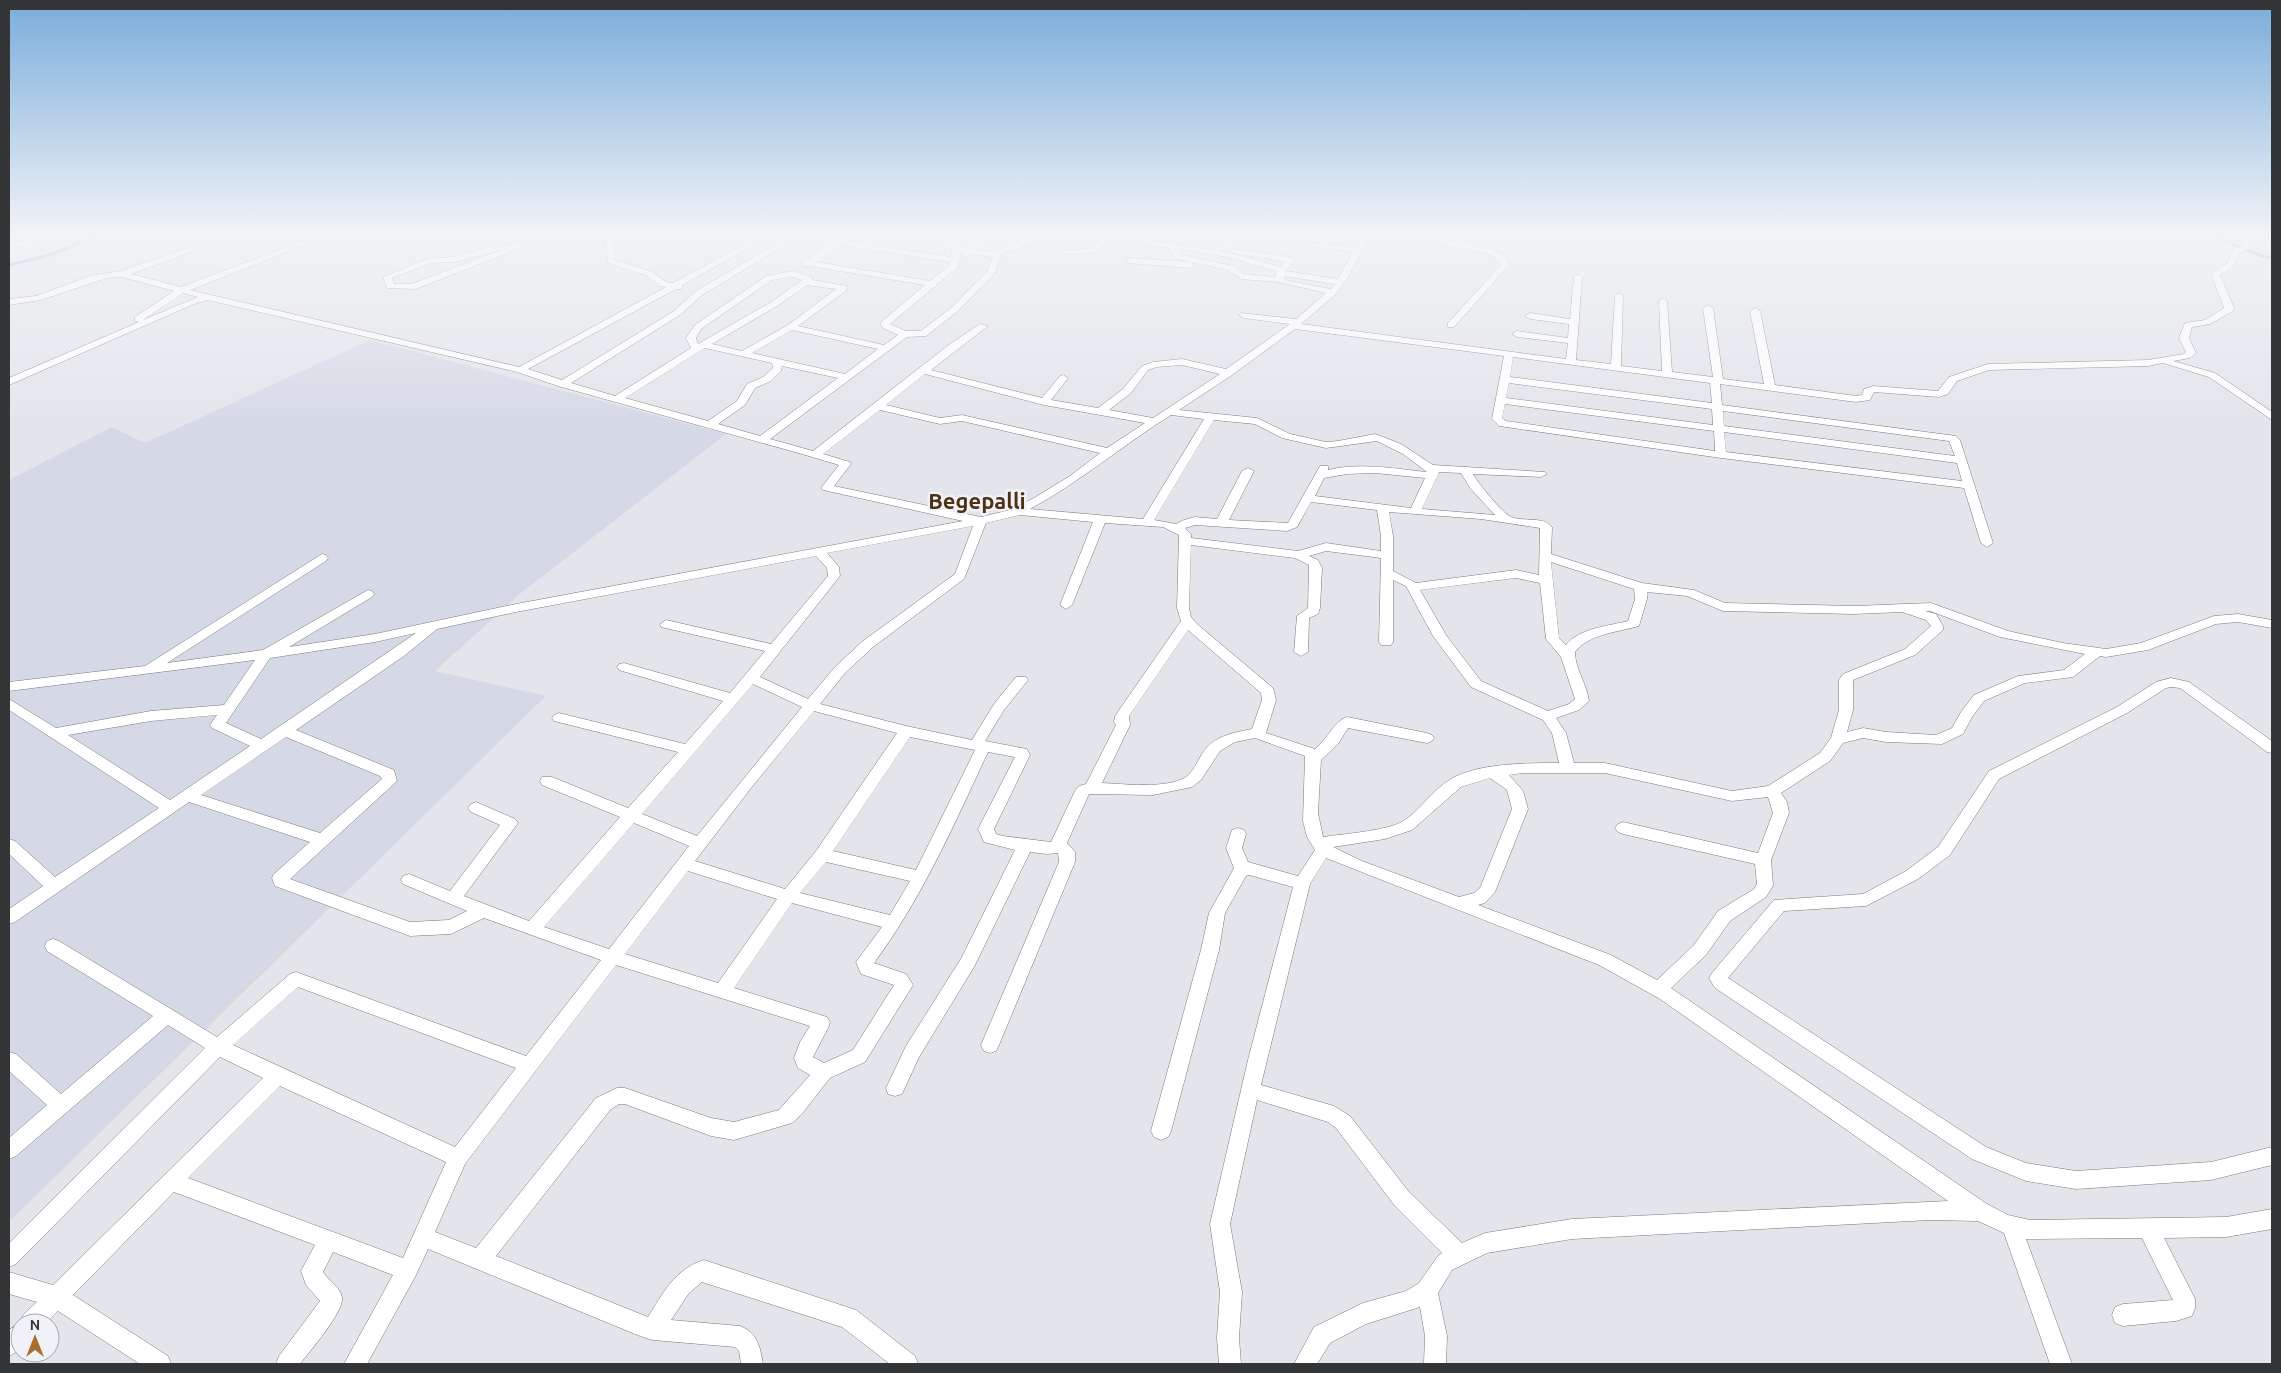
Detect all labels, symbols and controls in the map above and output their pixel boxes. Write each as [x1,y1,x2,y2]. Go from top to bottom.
district label: Begepalli [928,488,1026,513]
north arrow [10,1313,60,1363]
text: N [30,1317,40,1333]

